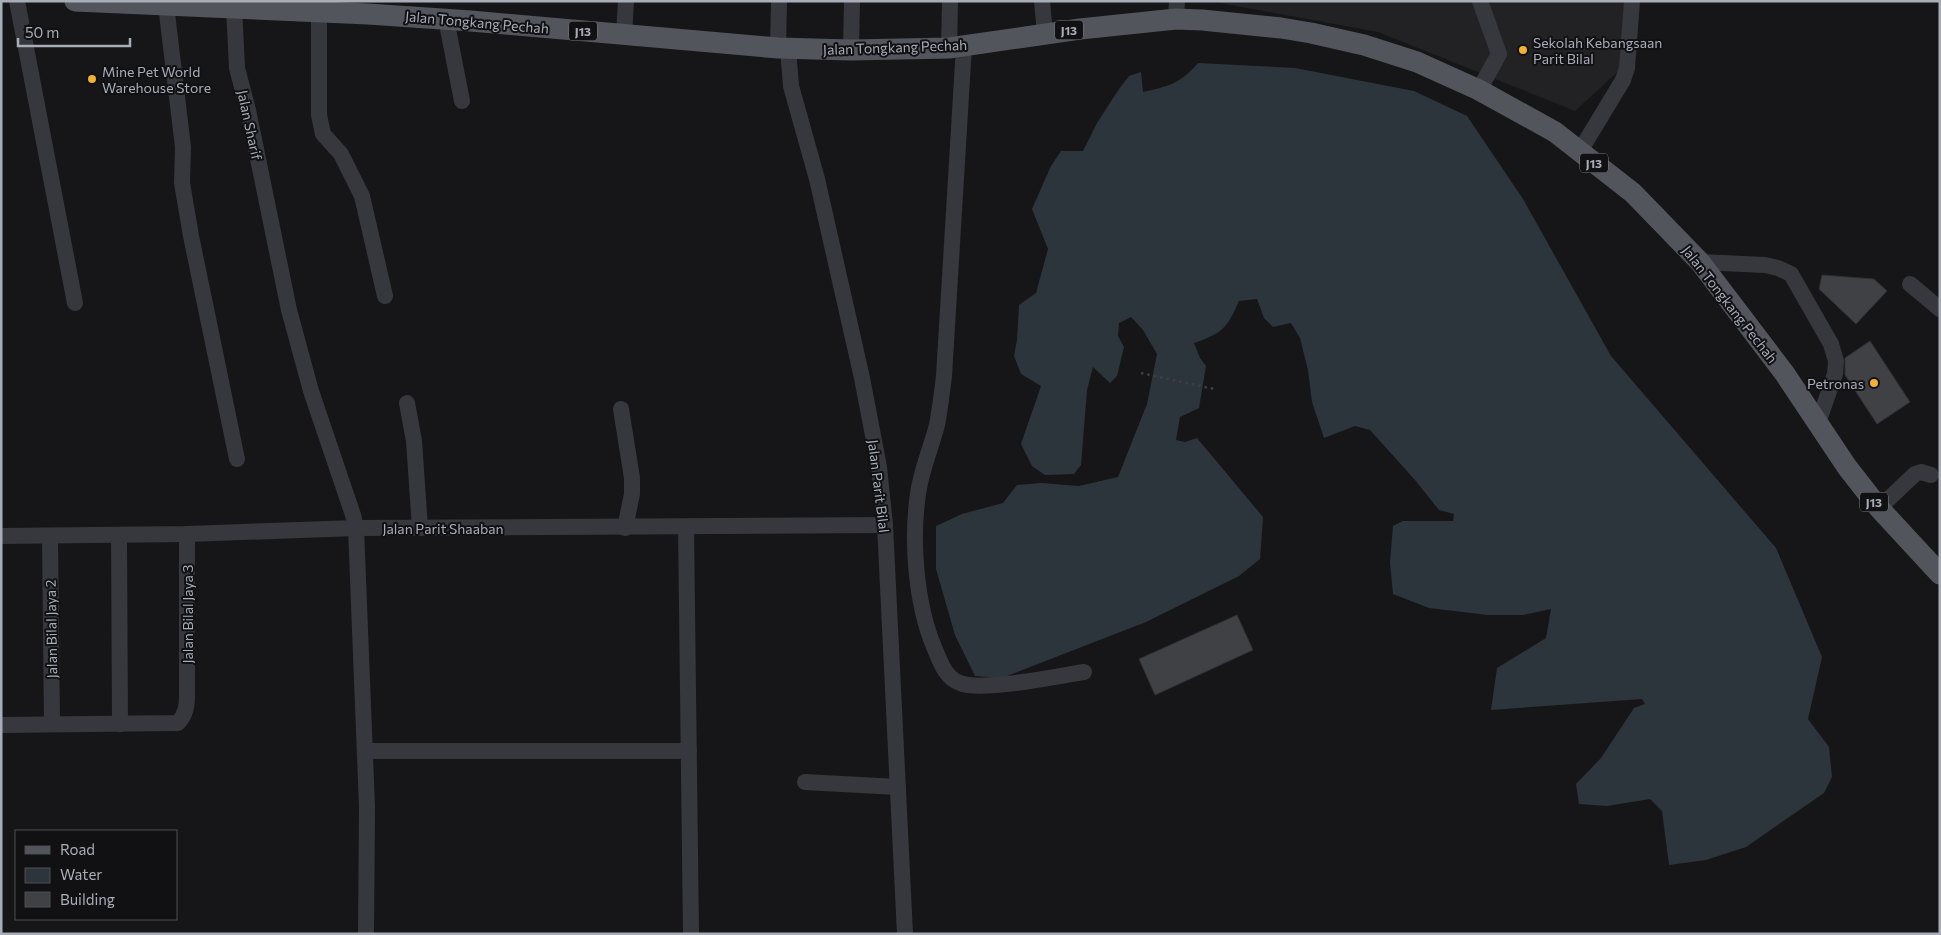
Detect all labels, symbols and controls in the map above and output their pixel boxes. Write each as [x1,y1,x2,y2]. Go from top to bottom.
street label: Jalan Tongkang Pechah [404,7,550,37]
scale bar [18,15,130,47]
road number: J13 [1055,20,1083,40]
road number: J13 [569,22,597,40]
text: 50 m [25,23,59,41]
place label: Sekolah Kebangsaan Parit Bilal [1533,34,1662,67]
street label: Jalan Tongkang Pechah [823,36,967,58]
marker: Sekolah Kebangsaan Parit Bilal [1517,44,1529,56]
place label: Mine Pet World Warehouse Store [102,63,211,96]
marker: Mine Pet World Warehouse Store [86,73,98,85]
street label: Jalan Sharif [234,88,266,162]
road number: J13 [1580,154,1608,172]
street label: Jalan Tongkang Pechah [1679,242,1781,366]
place label: Petronas [1807,375,1864,392]
marker: Petronas [1868,377,1880,389]
street label: Jalan Parit Bilal [865,438,893,534]
road number: J13 [1860,492,1888,512]
street label: Jalan Parit Shaaban [382,520,504,537]
street label: Jalan Bilal Jaya 3 [179,564,196,664]
street label: Jalan Bilal Jaya 2 [42,579,60,679]
legend [15,830,178,920]
text: Road [60,840,95,858]
text: Water [60,865,102,883]
text: Building [60,890,115,908]

